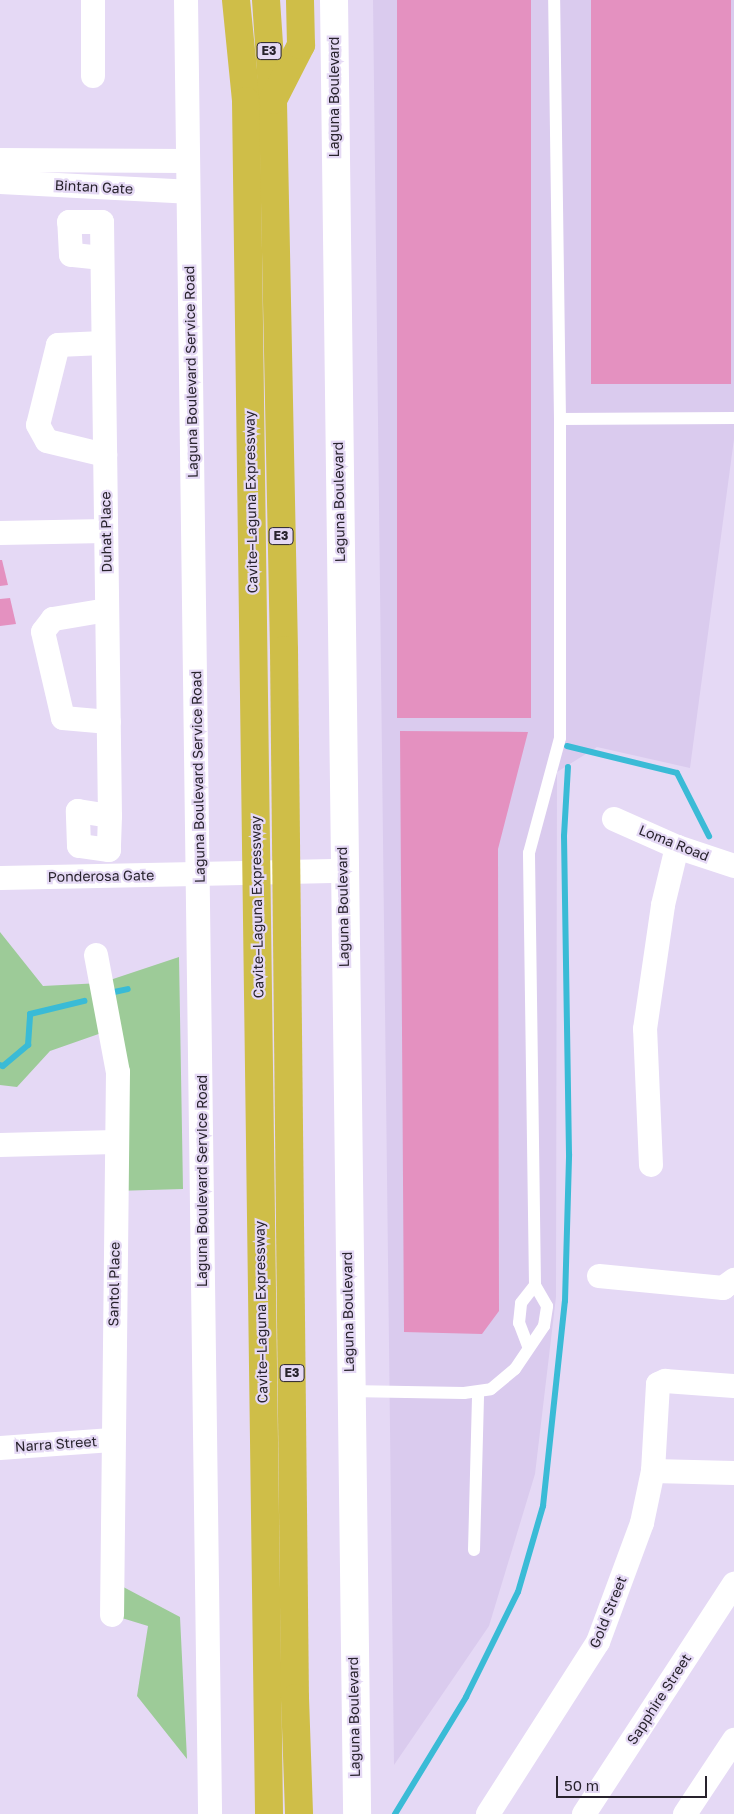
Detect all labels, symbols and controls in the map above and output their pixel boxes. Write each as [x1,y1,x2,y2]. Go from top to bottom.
street label: Laguna Boulevard [326,37,342,157]
road number: E3 [256,41,282,60]
street label: Bintan Gate [54,177,134,197]
street label: Laguna Boulevard Service Road [181,266,201,478]
street label: Cavite–Laguna Expressway [241,411,261,593]
street label: Laguna Boulevard [330,441,348,563]
street label: Duhat Place [97,491,115,573]
road number: E3 [268,526,294,546]
street label: Laguna Boulevard Service Road [188,671,208,883]
street label: Cavite–Laguna Expressway [247,816,267,998]
street label: Loma Road [636,821,712,865]
street label: Laguna Boulevard [334,846,352,968]
street label: Ponderosa Gate [48,867,154,885]
street label: Laguna Boulevard Service Road [194,1075,210,1287]
street label: Cavite–Laguna Expressway [251,1221,271,1403]
street label: Santol Place [105,1242,123,1326]
street label: Laguna Boulevard [339,1251,357,1373]
road number: E3 [280,1364,304,1382]
street label: Narra Street [14,1433,98,1455]
street label: Gold Street [586,1574,630,1650]
street label: Sapphire Street [623,1650,695,1748]
street label: Laguna Boulevard [345,1656,363,1778]
scale bar [559,1766,710,1798]
text: 50 m [564,1776,599,1794]

